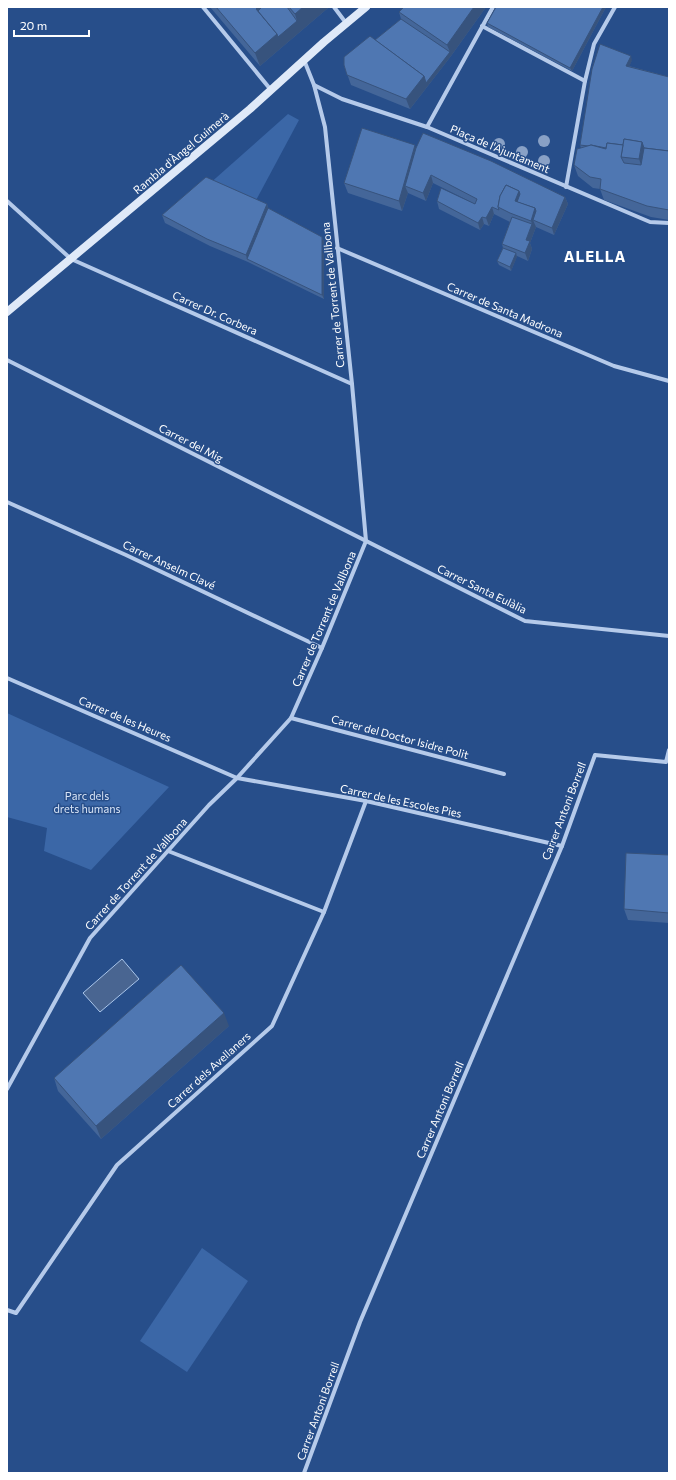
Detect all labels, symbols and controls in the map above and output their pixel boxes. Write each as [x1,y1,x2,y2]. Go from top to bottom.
scale bar [14,12,89,38]
text: 20 m [20,18,47,32]
street label: Rambla d'Àngel Guimerà [130,108,231,196]
street label: Plaça de l'Ajuntament [449,122,552,176]
street label: Carrer de Torrent de Vallbona [318,222,347,368]
district label: ALELLA [564,247,626,265]
street label: Carrer de Santa Madrona [445,279,565,340]
street label: Carrer Dr. Corbera [171,288,260,337]
street label: Carrer del Mig [157,421,226,464]
street label: Carrer Anselm Clavé [121,537,218,592]
street label: Carrer de Torrent de Vallbona [289,549,358,689]
street label: Carrer Santa Eulàlia [435,561,529,616]
street label: Carrer de les Heures [77,693,173,744]
street label: Carrer del Doctor Isidre Polit [330,712,471,761]
street label: Carrer Antoni Borrell [539,760,588,862]
street label: Carrer de les Escoles Pies [339,781,463,820]
park label: Parc dels drets humans [53,789,121,815]
street label: Carrer de Torrent de Vallbona [82,815,189,932]
street label: Carrer dels Avellaners [164,1029,253,1110]
street label: Carrer Antoni Borrell [413,1059,466,1160]
street label: Carrer Antoni Borrell [294,1360,341,1462]

